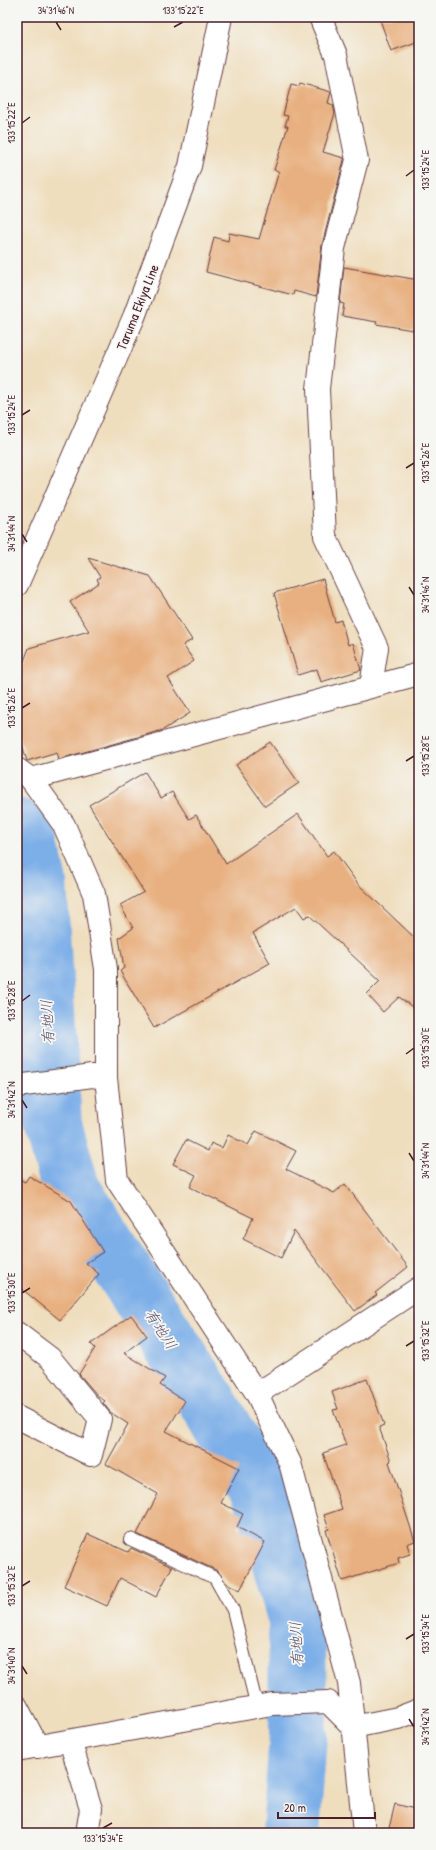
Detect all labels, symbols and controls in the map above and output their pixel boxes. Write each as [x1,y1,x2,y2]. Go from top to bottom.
text: 34°31'46"N [38,4,74,17]
text: 133°15'22"E [162,4,204,17]
text: 133°15'22"E [5,102,18,144]
text: 133°15'24"E [419,149,432,190]
street label: Taruma Ekiya Line [111,261,164,353]
text: 133°15'24"E [5,394,18,435]
text: 133°15'26"E [419,442,432,483]
text: 34°31'44"N [5,516,18,552]
text: 34°31'46"N [419,577,432,613]
text: 133°15'26"E [5,687,18,728]
text: 133°15'28"E [419,735,432,776]
text: 133°15'28"E [5,980,18,1021]
water label: 有地川 [35,999,59,1045]
text: 133°15'30"E [419,1027,432,1068]
text: 34°31'42"N [5,1081,18,1119]
text: 34°31'44"N [419,1143,432,1179]
text: 133°15'30"E [5,1272,18,1313]
water label: 有地川 [140,1304,182,1354]
text: 133°15'32"E [419,1320,432,1362]
text: 133°15'32"E [5,1565,18,1607]
text: 133°15'34"E [419,1613,432,1654]
water label: 有地川 [284,1621,308,1667]
text: 34°31'40"N [5,1648,18,1684]
text: 34°31'42"N [419,1708,432,1746]
scale bar [278,1794,375,1820]
text: 20 m [284,1799,306,1816]
text: 133°15'34"E [83,1832,124,1845]

